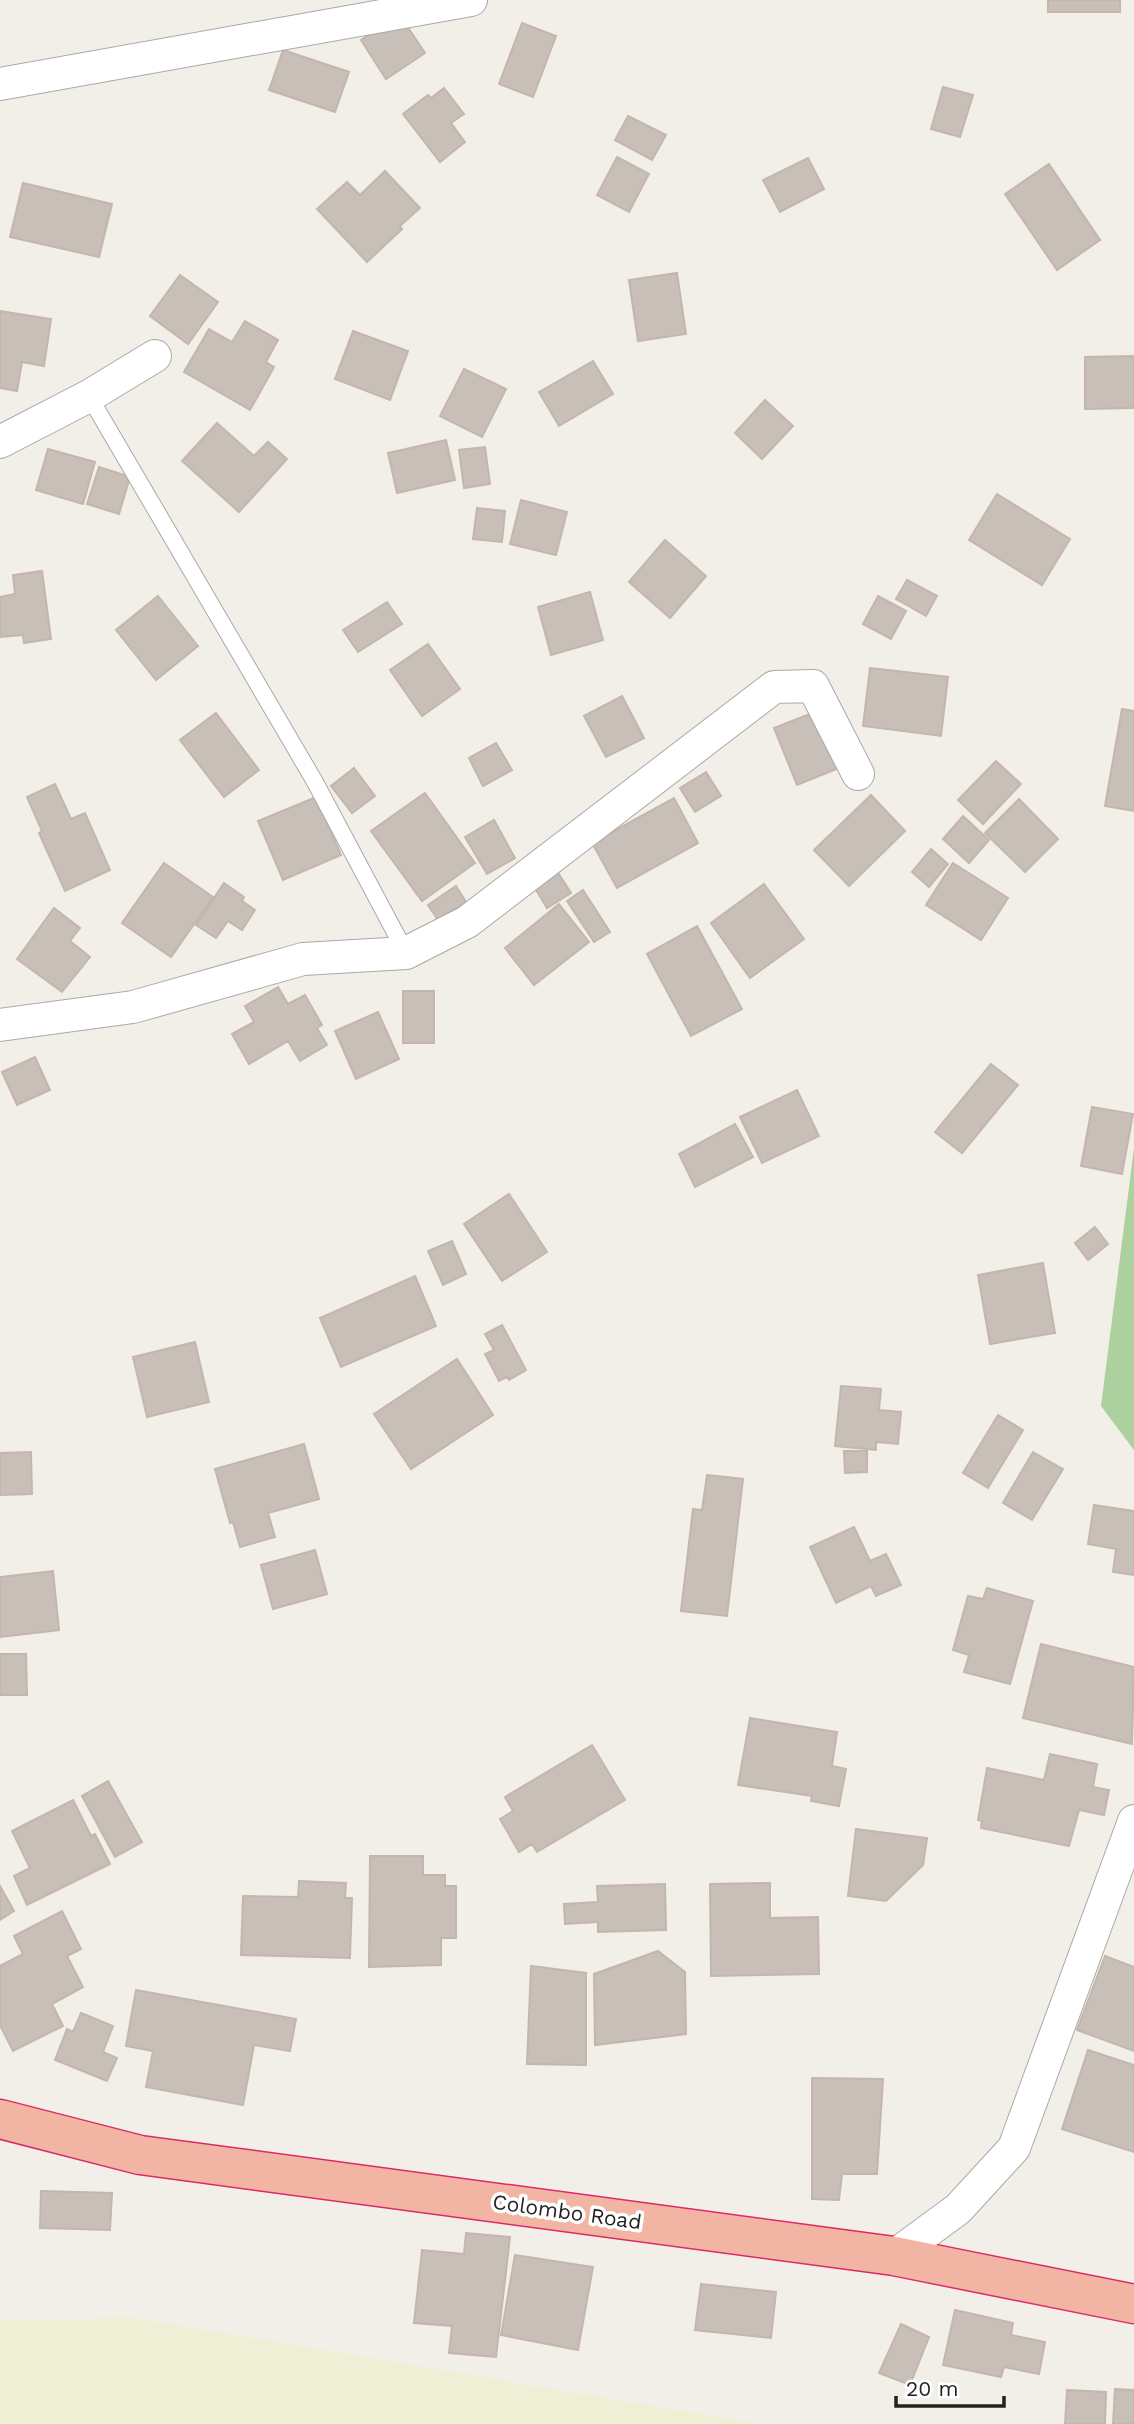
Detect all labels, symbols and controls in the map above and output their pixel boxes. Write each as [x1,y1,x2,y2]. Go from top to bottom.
street label: Colombo Road [491,2189,643,2234]
scale bar [896,2364,1004,2408]
text: 20 m [906,2376,958,2401]

